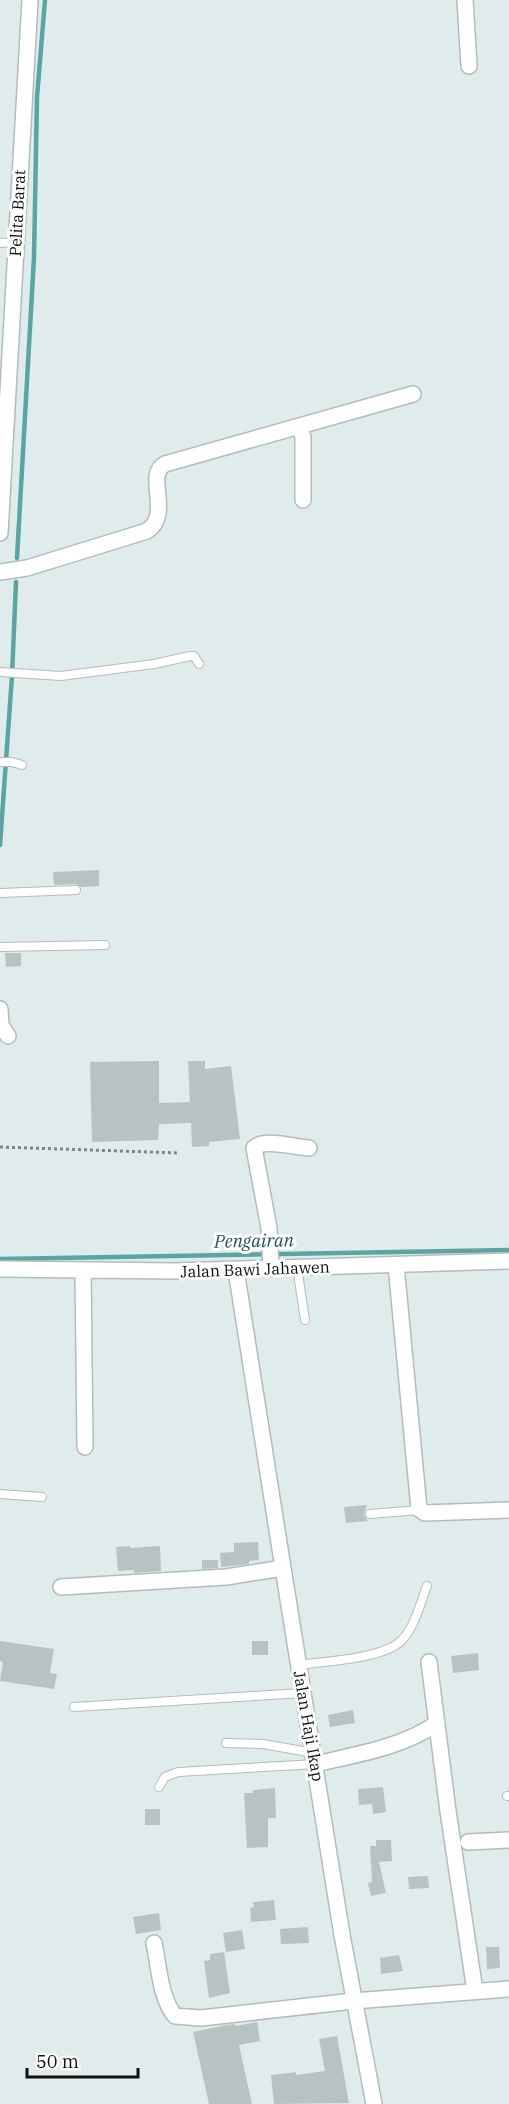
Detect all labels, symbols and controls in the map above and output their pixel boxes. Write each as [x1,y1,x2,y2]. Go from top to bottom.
street label: Pelita Barat [5,169,29,257]
water label: Pengairan [213,1228,295,1253]
street label: Jalan Bawi Jahawen [180,1256,330,1282]
street label: Jalan Haji Ikap [289,1669,329,1783]
scale bar [27,2041,138,2079]
text: 50 m [36,2050,79,2073]

